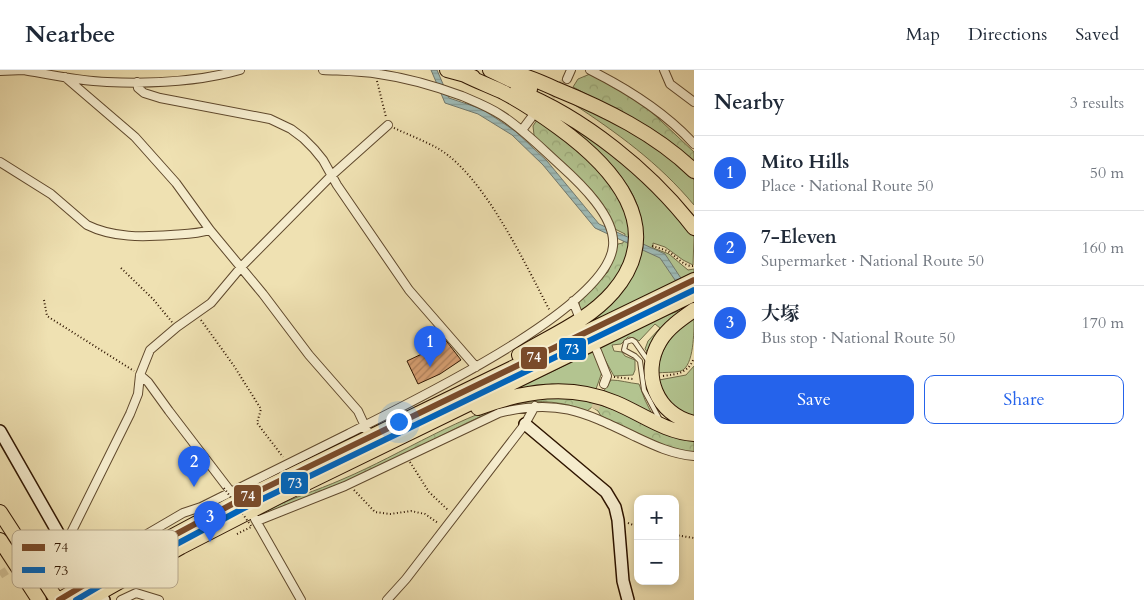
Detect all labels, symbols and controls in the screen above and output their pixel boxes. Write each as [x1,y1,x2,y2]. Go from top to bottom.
text: Nearbee [25,18,115,51]
text: Map [906,22,940,47]
text: Directions [968,22,1047,47]
text: Saved [1075,22,1119,47]
text: Nearby [714,88,785,117]
text: 3 results [1070,92,1124,114]
text: Mito Hills [761,149,849,175]
text: 1 [726,162,734,184]
text: 50 m [1090,162,1124,184]
text: Place · National Route 50 [761,175,933,197]
text: 7-Eleven [761,224,837,250]
text: 2 [726,237,734,259]
text: 160 m [1082,237,1124,259]
text: Supermarket · National Route 50 [761,250,984,272]
text: 大塚 [761,301,799,327]
text: 3 [726,312,734,334]
text: 170 m [1082,312,1124,334]
pin: 1 [414,326,446,367]
text: Bus stop · National Route 50 [761,327,955,349]
line badge: 73 [558,337,587,361]
text: 73 [565,340,579,359]
line badge: 74 [520,346,548,370]
text: 74 [527,348,541,367]
button: Save [714,375,914,424]
button: Share [924,375,1124,424]
your location [386,409,412,435]
pin: 2 [178,446,210,487]
line badge: 73 [280,471,309,495]
text: 73 [288,474,302,493]
line badge: 74 [233,484,262,508]
text: 74 [241,487,255,506]
map controls [634,495,679,585]
button: + [634,495,679,540]
pin: 3 [194,501,226,542]
legend [12,530,178,588]
text: 74 [54,538,68,557]
button: − [634,540,679,585]
text: 73 [54,561,68,580]

